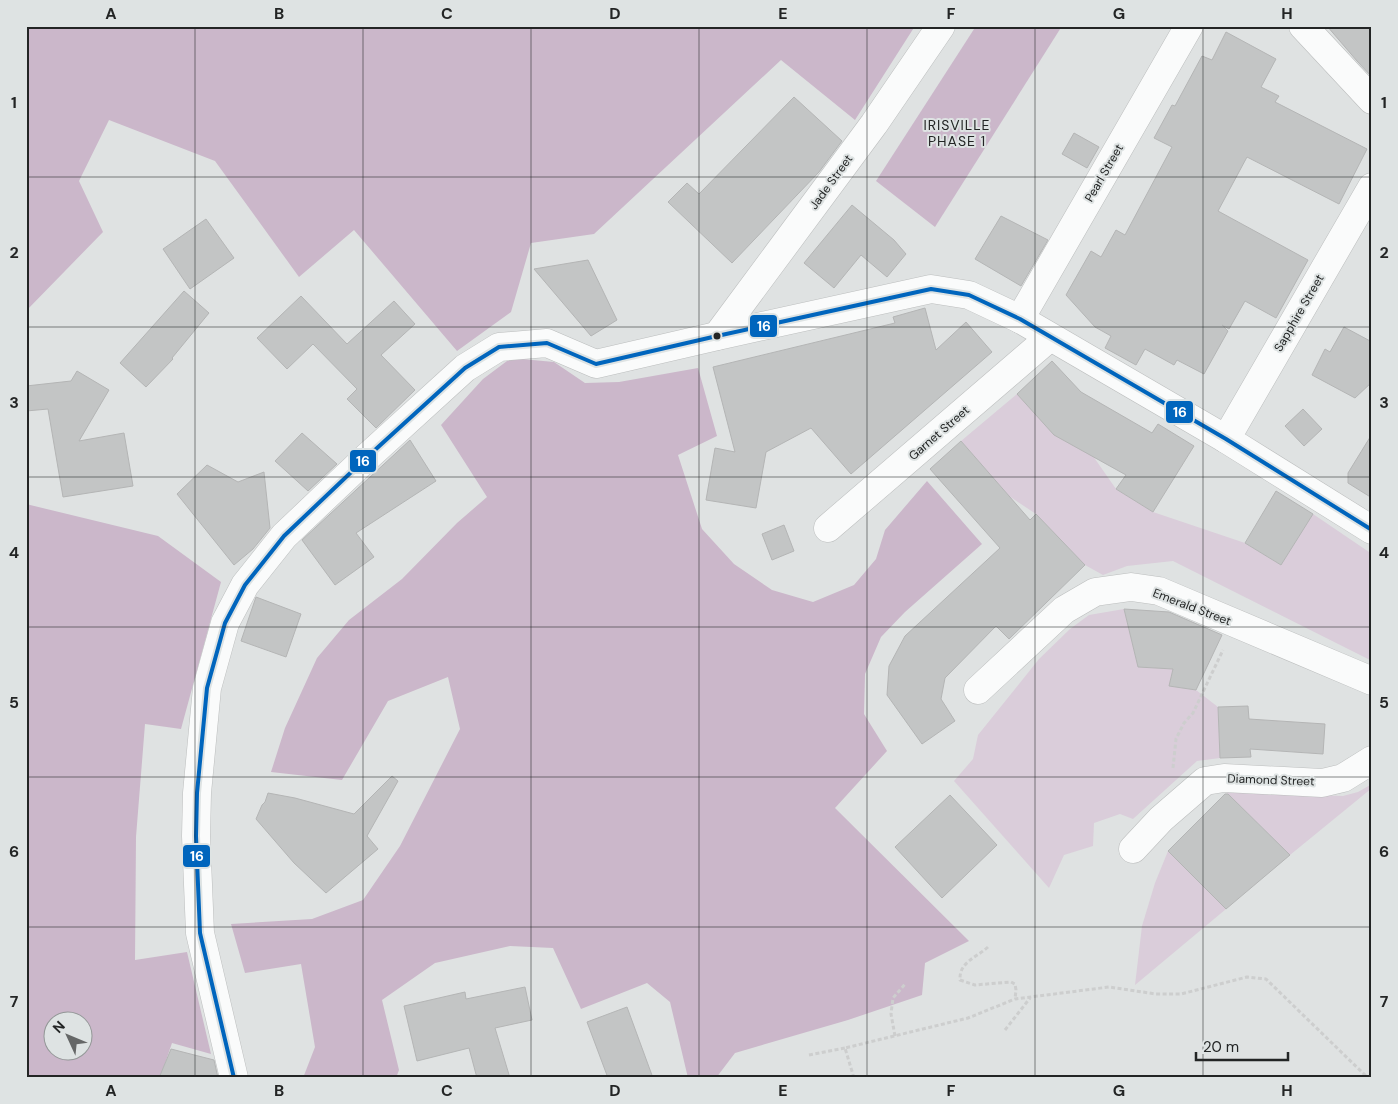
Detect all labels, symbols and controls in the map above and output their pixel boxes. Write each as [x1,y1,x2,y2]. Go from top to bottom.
text: A [105,3,117,24]
text: B [274,3,284,24]
text: C [441,3,453,24]
text: D [609,3,621,24]
text: E [778,3,788,24]
text: F [947,3,956,24]
text: G [1113,3,1125,24]
text: H [1281,3,1293,24]
text: 1 [11,92,17,113]
text: 1 [1381,92,1387,113]
district label: IRISVILLE PHASE 1 [923,116,991,150]
street label: Pearl Street [1081,141,1127,205]
street label: Jade Street [806,151,856,213]
text: 2 [9,242,19,263]
text: 2 [1379,242,1389,263]
street label: Sapphire Street [1270,271,1328,354]
line badge: 16 [749,314,778,338]
text: 16 [757,317,771,335]
unlabelled marker [712,331,722,341]
text: 3 [9,392,19,413]
text: 3 [1379,392,1389,413]
line badge: 16 [1165,400,1194,424]
street label: Garnet Street [905,402,973,464]
text: 16 [1173,403,1187,421]
line badge: 16 [349,449,377,473]
text: 16 [356,452,370,470]
text: 4 [9,542,19,563]
text: 4 [1379,542,1389,563]
street label: Emerald Street [1151,585,1234,629]
text: 5 [9,692,19,713]
text: 5 [1379,692,1389,713]
street label: Diamond Street [1227,770,1315,790]
text: 6 [9,841,19,862]
text: 6 [1379,841,1389,862]
line badge: 16 [182,844,211,868]
text: 16 [190,847,204,865]
text: 7 [10,991,19,1012]
text: 7 [1380,991,1389,1012]
north arrow [42,1012,92,1062]
text: N [49,1017,69,1037]
scale bar [1196,1029,1288,1061]
text: 20 m [1203,1037,1239,1057]
text: A [105,1080,117,1101]
text: B [274,1080,284,1101]
text: C [441,1080,453,1101]
text: D [609,1080,621,1101]
text: E [778,1080,788,1101]
text: F [947,1080,956,1101]
text: G [1113,1080,1125,1101]
text: H [1281,1080,1293,1101]

